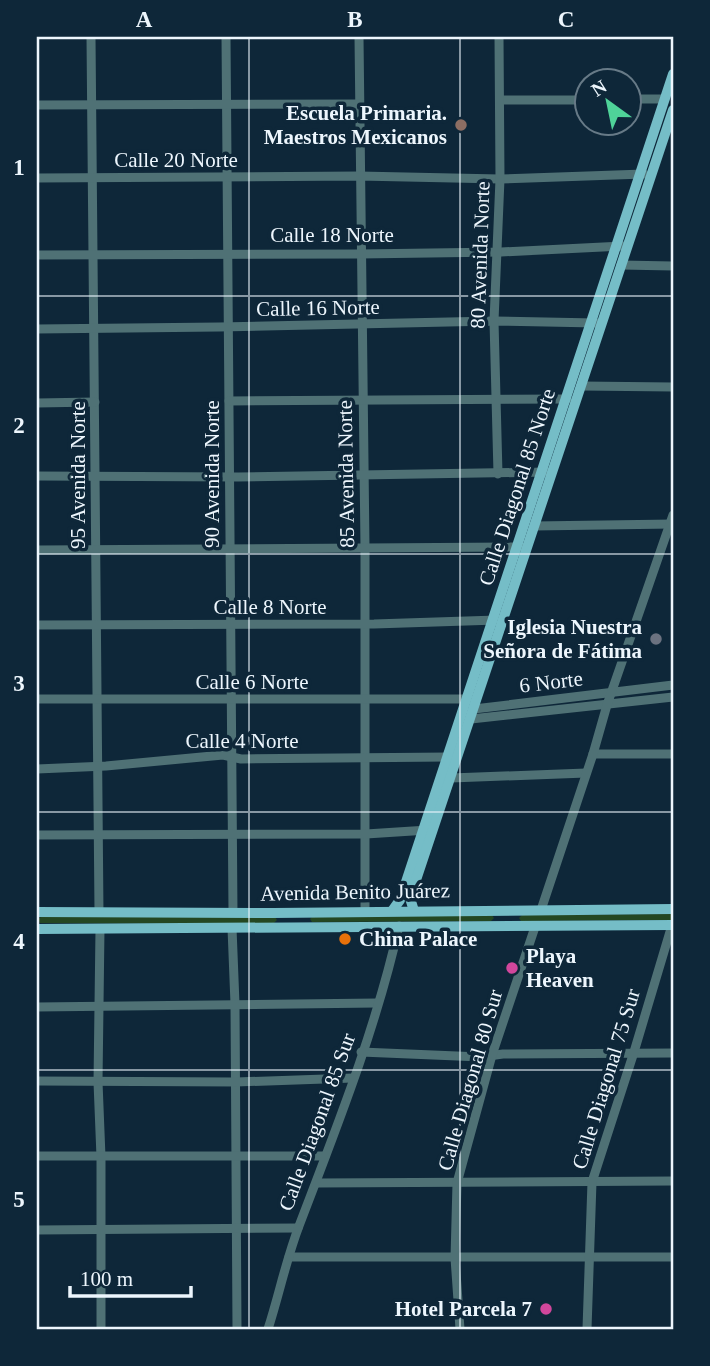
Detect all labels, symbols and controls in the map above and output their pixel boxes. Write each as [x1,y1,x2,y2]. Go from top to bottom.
text: A [136,7,153,32]
text: B [347,7,363,32]
text: C [558,7,574,32]
north arrow [574,66,644,136]
text: N [588,75,611,101]
place label: Escuela Primaria. Maestros Mexicanos [264,101,447,149]
marker: Escuela Primaria. Maestros Mexicanos [453,117,469,133]
street label: Calle 20 Norte [114,148,238,172]
text: 1 [13,155,25,180]
street label: 80 Avenida Norte [465,181,495,329]
street label: Calle 18 Norte [270,223,394,247]
street label: Calle 16 Norte [256,295,380,321]
street label: Calle Diagonal 85 Norte [474,385,560,589]
street label: 90 Avenida Norte [200,400,224,548]
street label: 85 Avenida Norte [333,400,359,548]
street label: 95 Avenida Norte [66,401,90,549]
text: 2 [13,413,25,438]
street label: Calle 8 Norte [213,595,327,619]
place label: Iglesia Nuestra Señora de Fátima [483,615,642,663]
marker: Iglesia Nuestra Señora de Fátima [648,631,664,647]
street label: 6 Norte [518,666,584,698]
street label: Calle 6 Norte [195,670,309,694]
text: 3 [13,671,25,696]
street label: Calle 4 Norte [185,729,299,753]
street label: Avenida Benito Juárez [260,878,450,906]
place label: China Palace [359,927,477,951]
text: 4 [13,929,25,954]
marker: China Palace [337,931,353,947]
place label: Playa Heaven [526,944,594,992]
marker: Playa Heaven [504,960,520,976]
street label: Calle Diagonal 75 Sur [567,986,645,1172]
street label: Calle Diagonal 80 Sur [433,987,507,1173]
street label: Calle Diagonal 85 Sur [274,1030,360,1214]
text: 5 [13,1187,25,1212]
scale bar [70,1254,191,1298]
text: 100 m [80,1267,133,1291]
place label: Hotel Parcela 7 [395,1297,532,1321]
marker: Hotel Parcela 7 [538,1301,554,1317]

